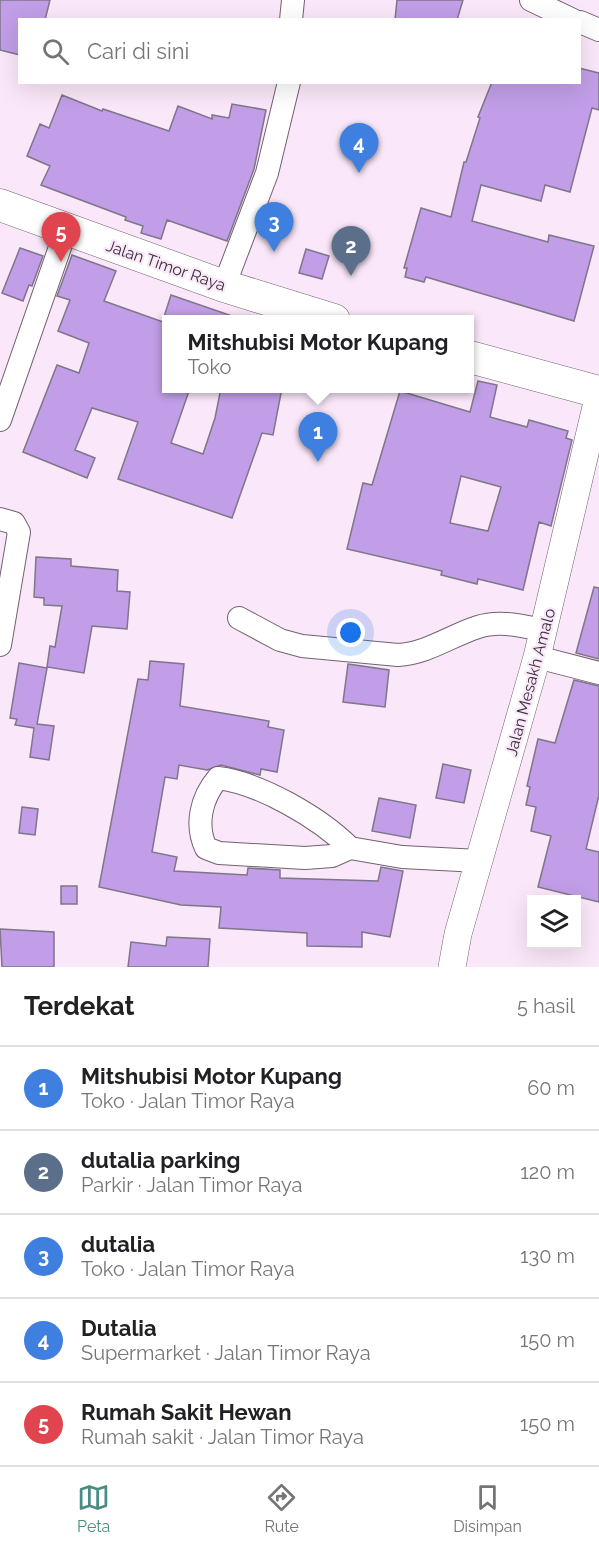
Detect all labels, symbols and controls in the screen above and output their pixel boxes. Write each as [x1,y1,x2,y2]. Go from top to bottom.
search box [18,18,581,84]
icon: search [39,35,72,68]
text: Cari di sini [87,38,189,64]
pin: 4 [340,124,378,173]
pin: 3 [254,202,294,252]
pin: 5 [42,212,80,262]
pin: 2 [332,226,370,276]
street label: Jalan Timor Raya [104,236,228,295]
popup [162,315,474,393]
text: Mitshubisi Motor Kupang [188,329,448,355]
text: Toko [188,355,231,379]
pin: 1 [298,412,338,462]
street label: Jalan Mesakh Amalo [502,606,559,758]
your location [336,618,365,647]
map controls [527,895,581,949]
button: layers [527,895,581,949]
text: Terdekat [24,991,135,1021]
text: 5 hasil [517,994,575,1018]
text: Mitshubisi Motor Kupang [81,1063,342,1089]
text: 1 [39,1076,48,1100]
text: 60 m [527,1076,575,1100]
text: Toko · Jalan Timor Raya [81,1089,295,1113]
text: dutalia parking [81,1147,241,1173]
text: 2 [38,1160,49,1184]
text: 120 m [520,1160,575,1184]
text: Parkir · Jalan Timor Raya [81,1173,303,1197]
text: dutalia [81,1231,155,1257]
text: 3 [38,1244,49,1268]
text: 130 m [520,1244,575,1268]
text: Toko · Jalan Timor Raya [81,1257,295,1281]
text: Dutalia [81,1315,157,1341]
text: 4 [38,1328,49,1352]
text: 150 m [520,1328,575,1352]
text: Supermarket · Jalan Timor Raya [81,1341,371,1365]
text: Rumah Sakit Hewan [81,1399,292,1425]
text: 5 [38,1412,49,1436]
text: 150 m [520,1412,575,1436]
text: Rumah sakit · Jalan Timor Raya [81,1425,364,1449]
tab: Peta [77,1481,110,1536]
tab: Rute [264,1481,299,1536]
tab: Disimpan [453,1481,522,1536]

